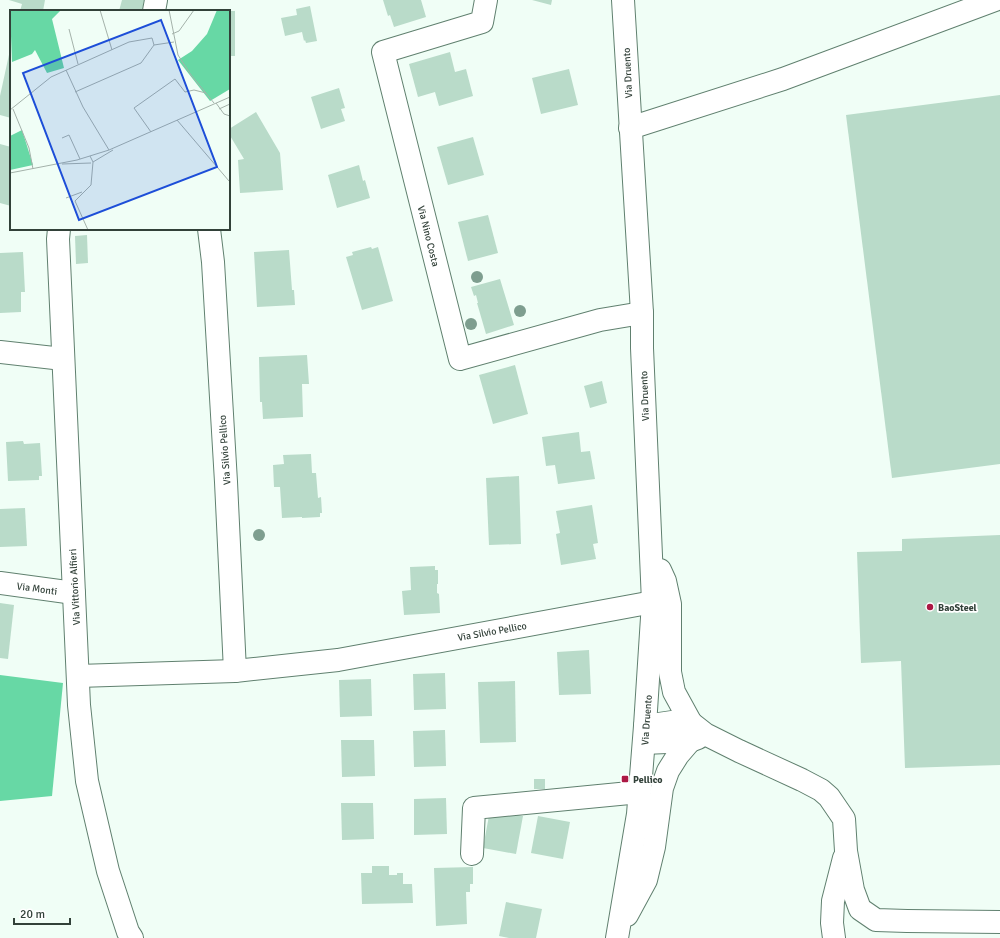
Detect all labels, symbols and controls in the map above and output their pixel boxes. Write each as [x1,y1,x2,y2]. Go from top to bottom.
inset map [10,10,230,230]
street label: Via Druento [621,47,635,98]
street label: Via Nino Costa [415,205,441,268]
street label: Via Druento [638,371,652,421]
street label: Via Silvio Pellico [217,415,233,485]
street label: Via Vittorio Alfieri [67,548,83,625]
street label: Via Monti [16,580,58,598]
marker: BaoSteel [925,602,935,612]
place label: BaoSteel [938,602,977,614]
street label: Via Silvio Pellico [457,620,528,644]
street label: Via Druento [639,695,655,746]
marker: Pellico [620,774,630,784]
place label: Pellico [633,774,663,786]
scale bar [14,900,70,926]
text: 20 m [20,907,45,922]

